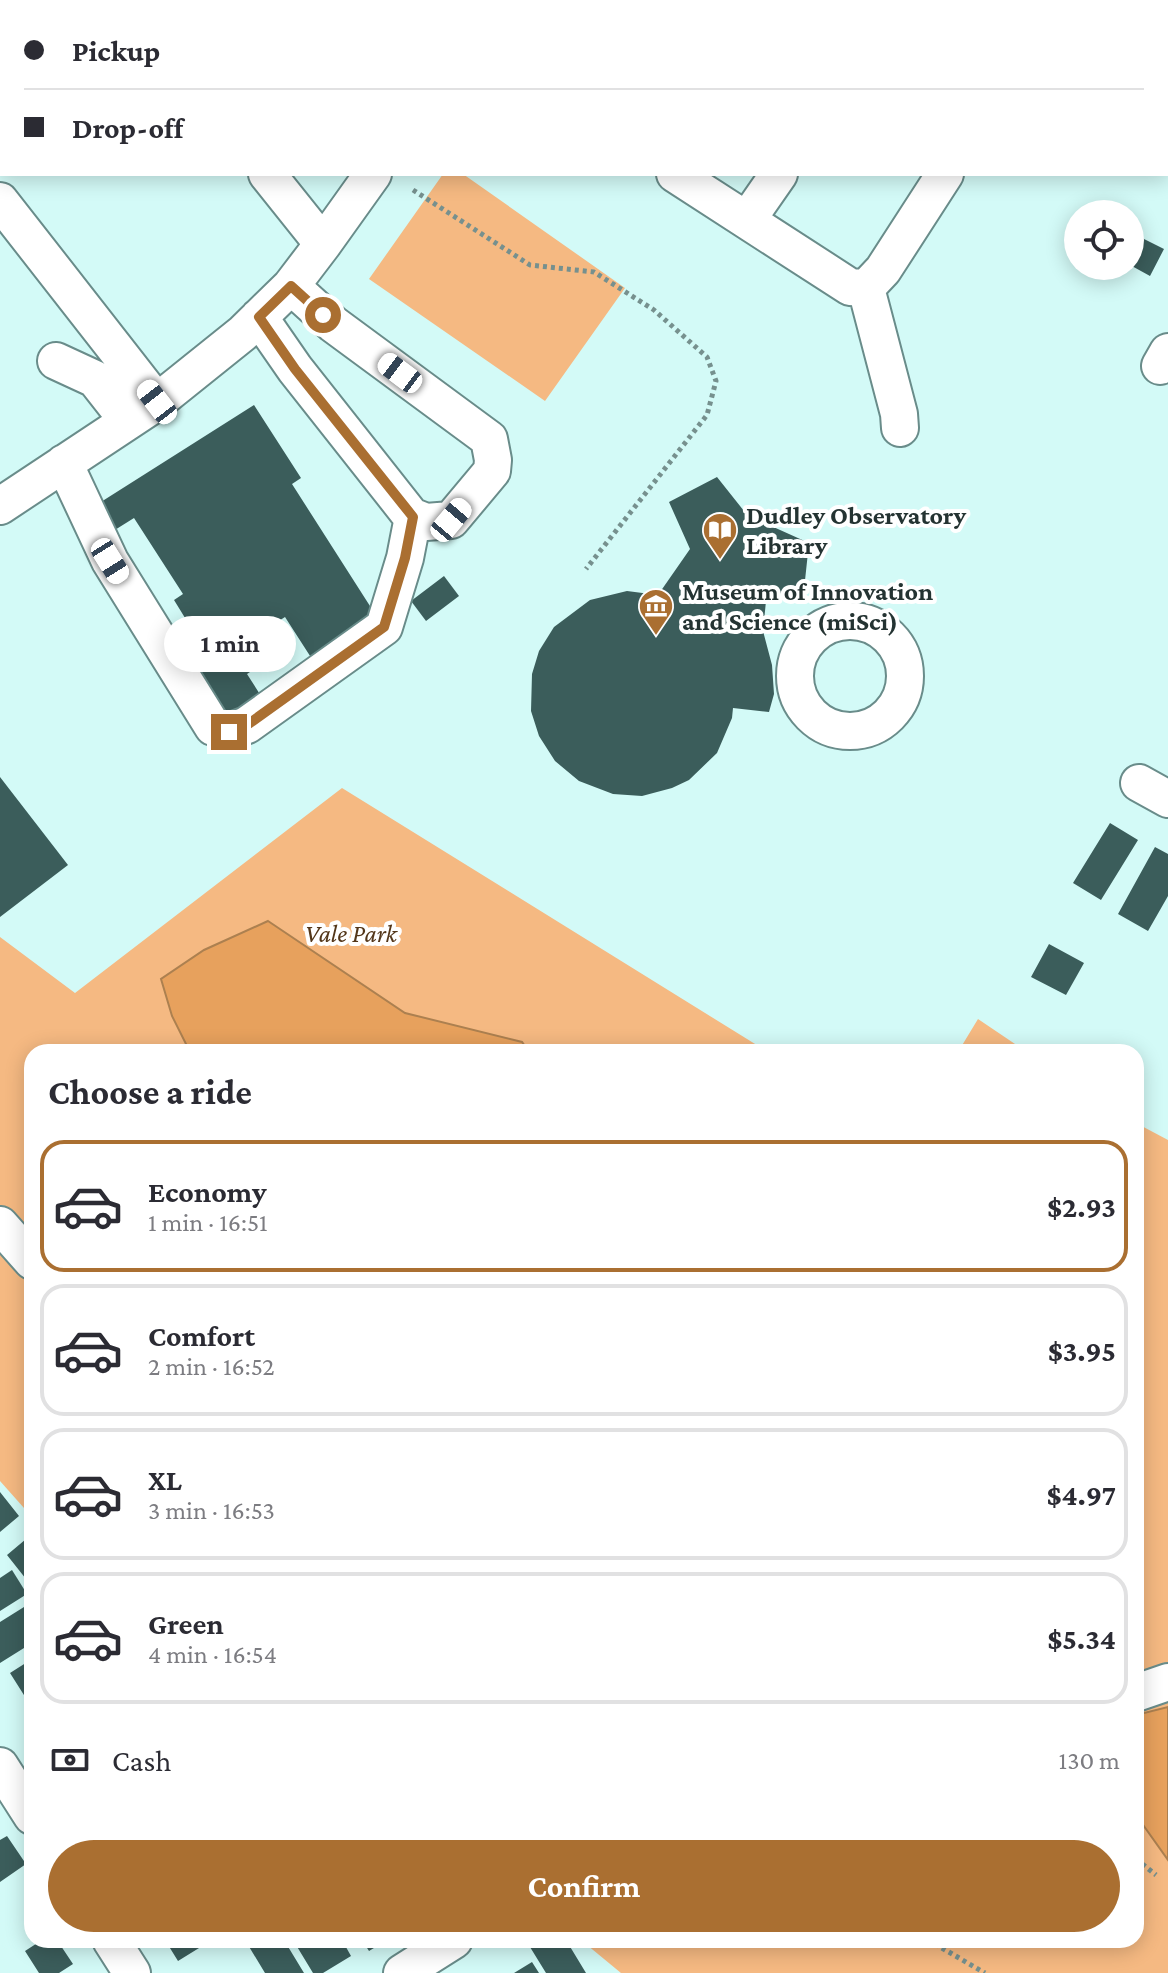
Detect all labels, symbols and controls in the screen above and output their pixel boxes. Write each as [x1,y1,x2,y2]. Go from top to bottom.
text: Pickup [72,34,160,67]
text: Drop-off [72,111,183,144]
map controls [1064,200,1144,280]
button: locate [1064,200,1144,280]
route start [305,297,341,333]
car [374,349,426,397]
car [133,376,181,428]
car [426,494,476,546]
place label: Dudley Observatory Library [746,501,967,560]
library icon: Dudley Observatory Library [701,511,739,561]
car [87,534,133,588]
place label: Museum of Innovation and Science (miSci) [682,577,933,636]
museum icon: Museum of Innovation and Science (miSci) [637,587,675,637]
callout: 1 min [163,616,295,672]
text: 1 min [200,629,260,658]
route end [211,714,247,750]
park label: Vale Park [305,919,399,948]
text: Choose a ride [48,1072,252,1112]
icon: car [52,1170,124,1242]
text: Economy [148,1175,267,1208]
text: $2.93 [1047,1190,1116,1223]
text: 1 min · 16:51 [148,1208,268,1237]
icon: car [52,1314,124,1386]
text: Comfort [148,1319,255,1352]
text: $3.95 [1048,1334,1116,1367]
text: 2 min · 16:52 [148,1352,275,1381]
icon: car [52,1458,124,1530]
text: XL [148,1463,182,1496]
text: $4.97 [1046,1478,1116,1511]
text: 3 min · 16:53 [148,1496,275,1525]
icon: car [52,1602,124,1674]
text: Green [148,1607,224,1640]
text: $5.34 [1047,1622,1116,1655]
text: 4 min · 16:54 [148,1640,277,1669]
icon: cash [48,1738,92,1782]
text: Cash [112,1744,171,1777]
text: 130 m [1059,1746,1120,1775]
button: Confirm [48,1840,1120,1932]

